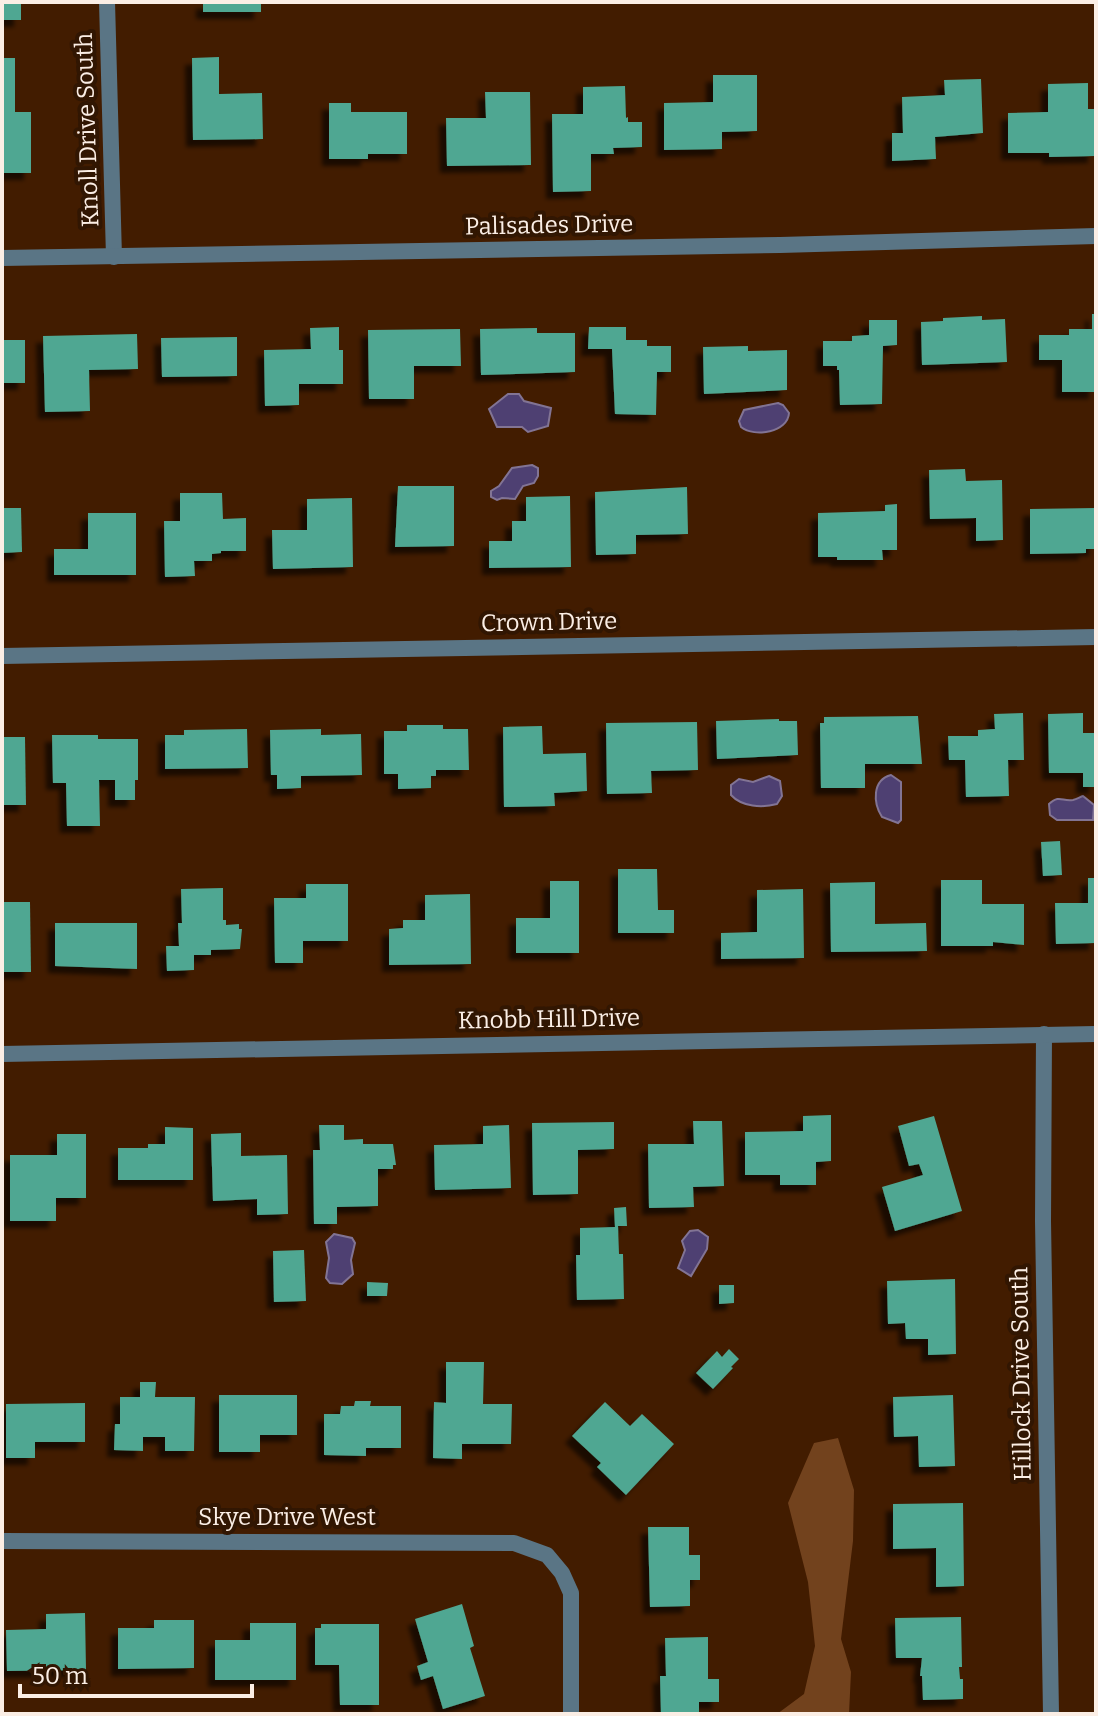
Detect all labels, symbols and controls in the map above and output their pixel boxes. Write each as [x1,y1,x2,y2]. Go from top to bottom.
street label: Knoll Drive South [70,32,104,228]
street label: Palisades Drive [465,210,633,240]
street label: Crown Drive [481,607,617,637]
street label: Knobb Hill Drive [458,1003,640,1035]
street label: Hillock Drive South [1005,1267,1037,1481]
street label: Skye Drive West [198,1503,376,1531]
scale bar [20,1648,252,1698]
text: 50 m [32,1662,88,1690]

